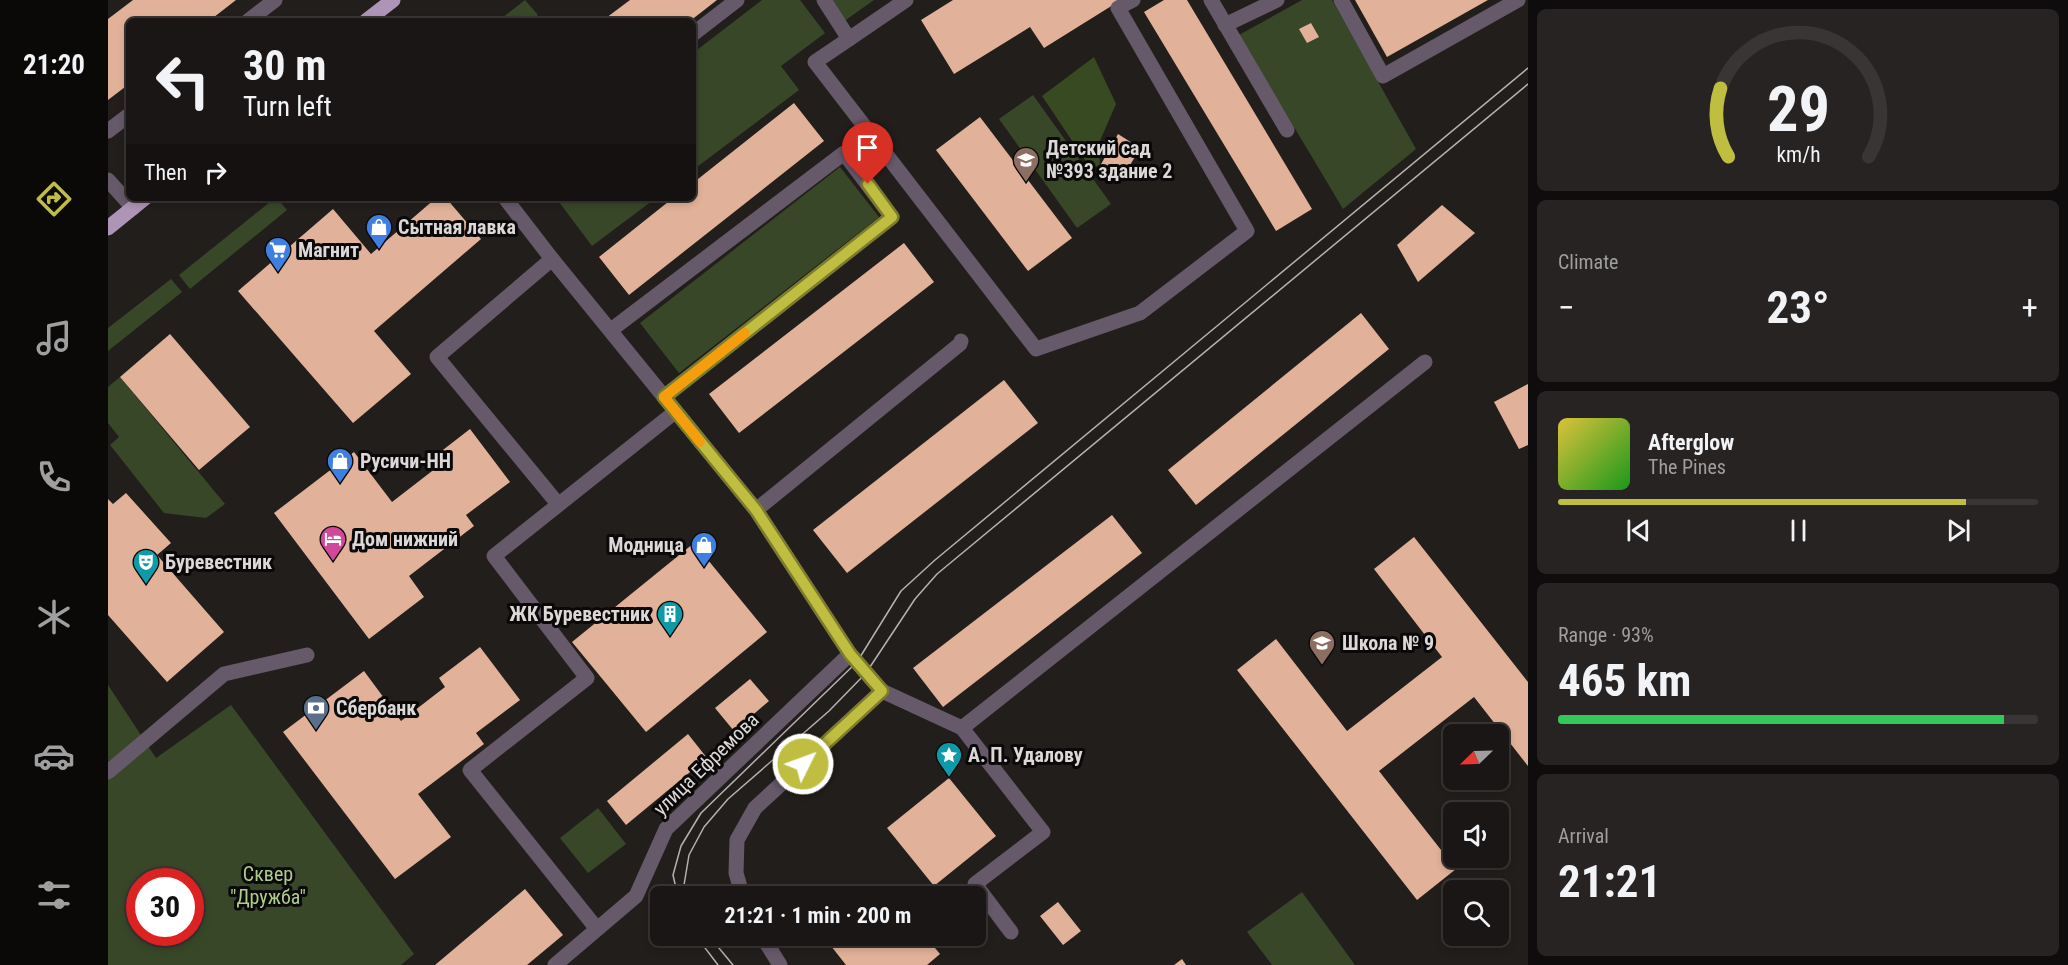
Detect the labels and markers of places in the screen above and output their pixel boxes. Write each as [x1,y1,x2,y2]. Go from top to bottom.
pin [842,122,893,184]
place label: Детский сад №393 здание 2 [1046,136,1172,183]
school or university icon: Детский сад №393 здание 2 [1011,145,1041,183]
shop icon: Сытная лавка [364,212,394,250]
place label: Сытная лавка [398,215,516,239]
supermarket icon: Магнит [263,235,293,273]
place label: Магнит [298,238,359,262]
shop icon: Русичи-НН [325,446,355,484]
place label: Русичи-НН [360,449,451,473]
hotel icon: Дом нижний [318,524,348,562]
place label: Дом нижний [352,527,458,551]
shop icon: Модница [689,530,719,568]
place label: Модница [608,533,684,557]
theatre icon: Буревестник [131,547,161,585]
place label: Буревестник [165,550,272,574]
building icon: ЖК Буревестник [655,599,685,637]
place label: ЖК Буревестник [509,602,650,626]
school or university icon: Школа № 9 [1307,628,1337,666]
place label: Школа № 9 [1342,631,1434,655]
bank icon: Сбербанк [301,693,331,731]
place label: Сбербанк [336,696,416,720]
place icon: А. П. Удалову [934,740,964,778]
place label: А. П. Удалову [968,743,1083,767]

